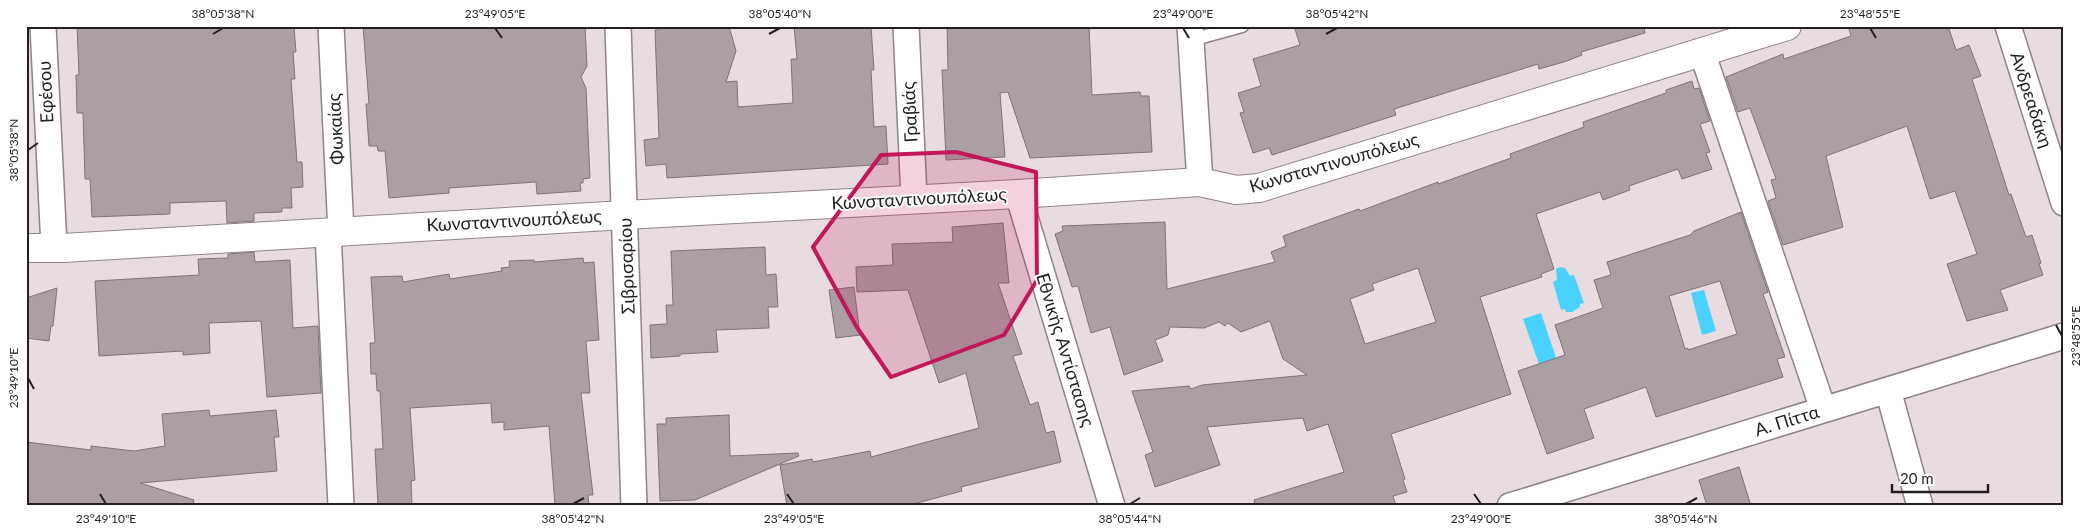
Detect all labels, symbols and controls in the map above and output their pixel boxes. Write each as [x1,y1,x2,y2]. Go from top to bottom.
text: 38°05'38"N [192,6,254,21]
text: 23°49'05"E [465,6,525,21]
text: 38°05'40"N [749,6,811,21]
text: 23°49'00"E [1153,6,1213,21]
text: 38°05'42"N [1306,6,1368,21]
text: 23°48'55"E [1840,6,1900,21]
street label: Ανδρεαδάκη [2006,49,2058,150]
street label: Εφέσου [32,60,58,124]
street label: Γραβιάς [896,80,922,143]
street label: Φωκαίας [322,92,348,165]
text: 38°05'38"N [6,119,21,181]
street label: Κωνσταντινουπόλεως [1246,127,1422,197]
street label: Κωνσταντινουπόλεως [831,182,1008,214]
street label: Κωνσταντινουπόλεως [426,204,603,236]
street label: Σιβρισαρίου [613,217,639,315]
street label: Εθνικής Αντίστασης [1032,270,1100,430]
text: 23°48'55"E [2068,306,2083,366]
text: 23°49'10"E [6,348,21,408]
street label: Α. Πίττα [1752,400,1822,440]
scale bar [1892,462,1989,494]
text: 20 m [1900,469,1934,487]
text: 23°49'10"E [76,511,136,526]
text: 38°05'42"N [542,511,604,526]
text: 23°49'05"E [764,511,824,526]
text: 38°05'44"N [1099,511,1161,526]
text: 23°49'00"E [1451,511,1511,526]
text: 38°05'46"N [1655,511,1717,526]

